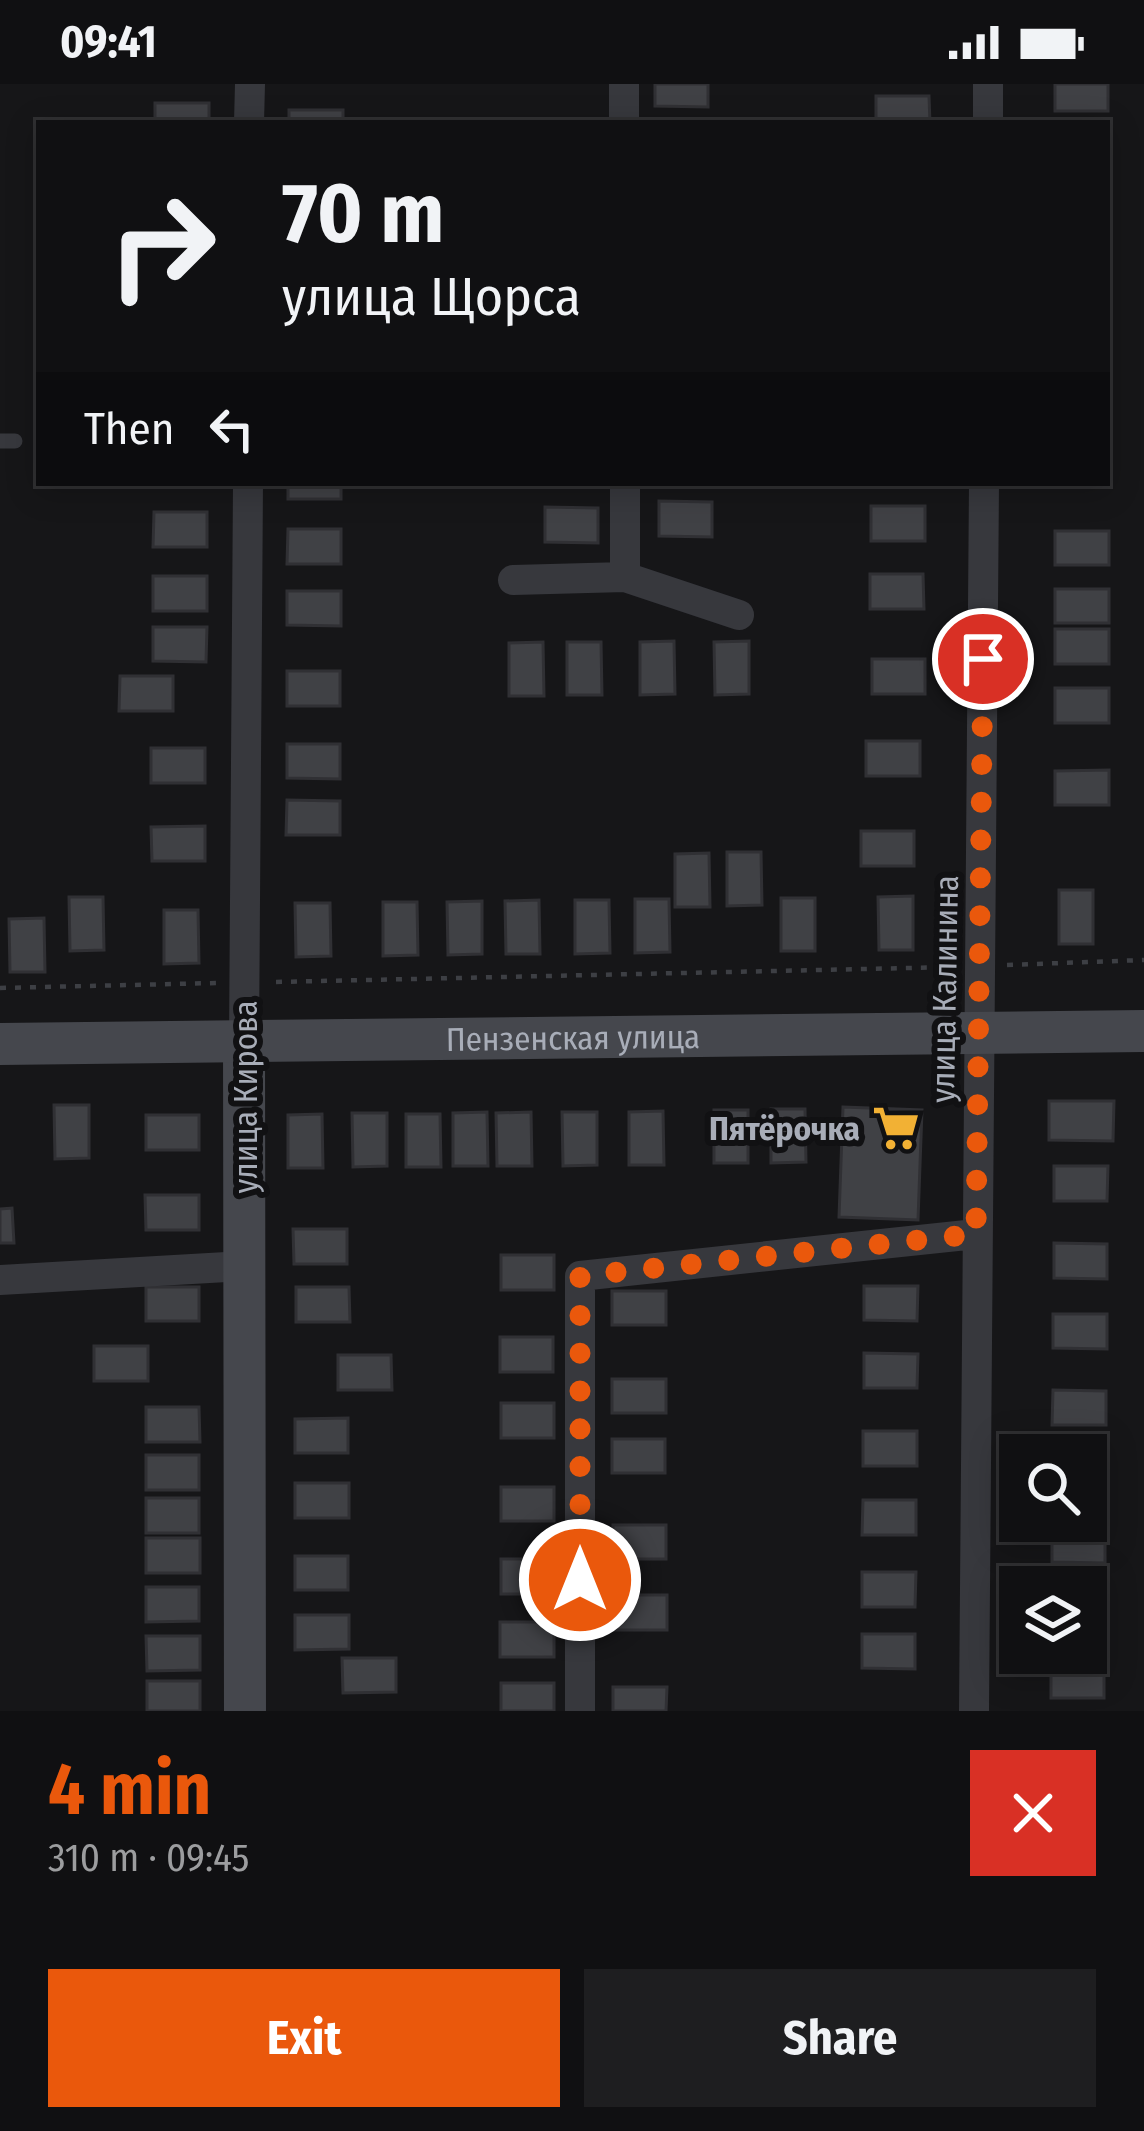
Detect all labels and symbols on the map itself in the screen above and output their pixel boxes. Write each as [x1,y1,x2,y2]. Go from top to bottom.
pin [932,608,1034,710]
street label: улица Калинина [923,875,967,1103]
street label: улица Кирова [226,1000,266,1194]
street label: Пензенская улица [446,1017,700,1060]
supermarket icon: Пятёрочка [871,1103,921,1153]
place label: Пятёрочка [709,1109,860,1149]
position arrow [517,1517,643,1643]

